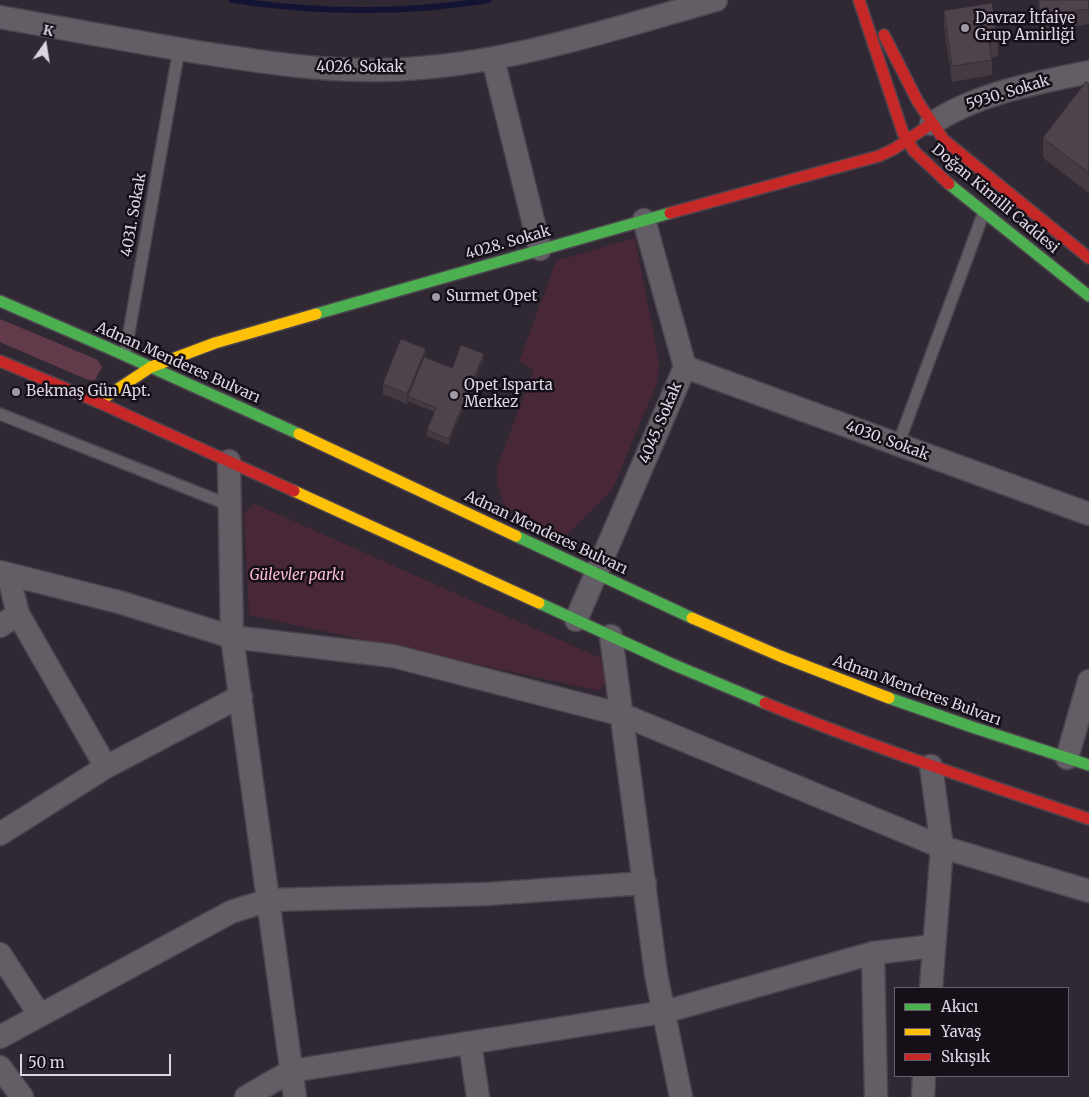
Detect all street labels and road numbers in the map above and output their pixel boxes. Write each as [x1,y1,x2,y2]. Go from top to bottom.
street label: 4026. Sokak [316,59,404,77]
street label: 5930. Sokak [964,72,1052,114]
street label: Doğan Kimilli Caddesi [928,141,1062,257]
street label: 4031. Sokak [118,172,150,258]
street label: 4028. Sokak [463,222,553,264]
street label: Adnan Menderes Bulvarı [93,319,263,407]
street label: 4045. Sokak [636,380,686,466]
street label: 4030. Sokak [843,418,931,464]
street label: Adnan Menderes Bulvarı [462,487,630,579]
street label: Adnan Menderes Bulvarı [830,652,1004,730]

